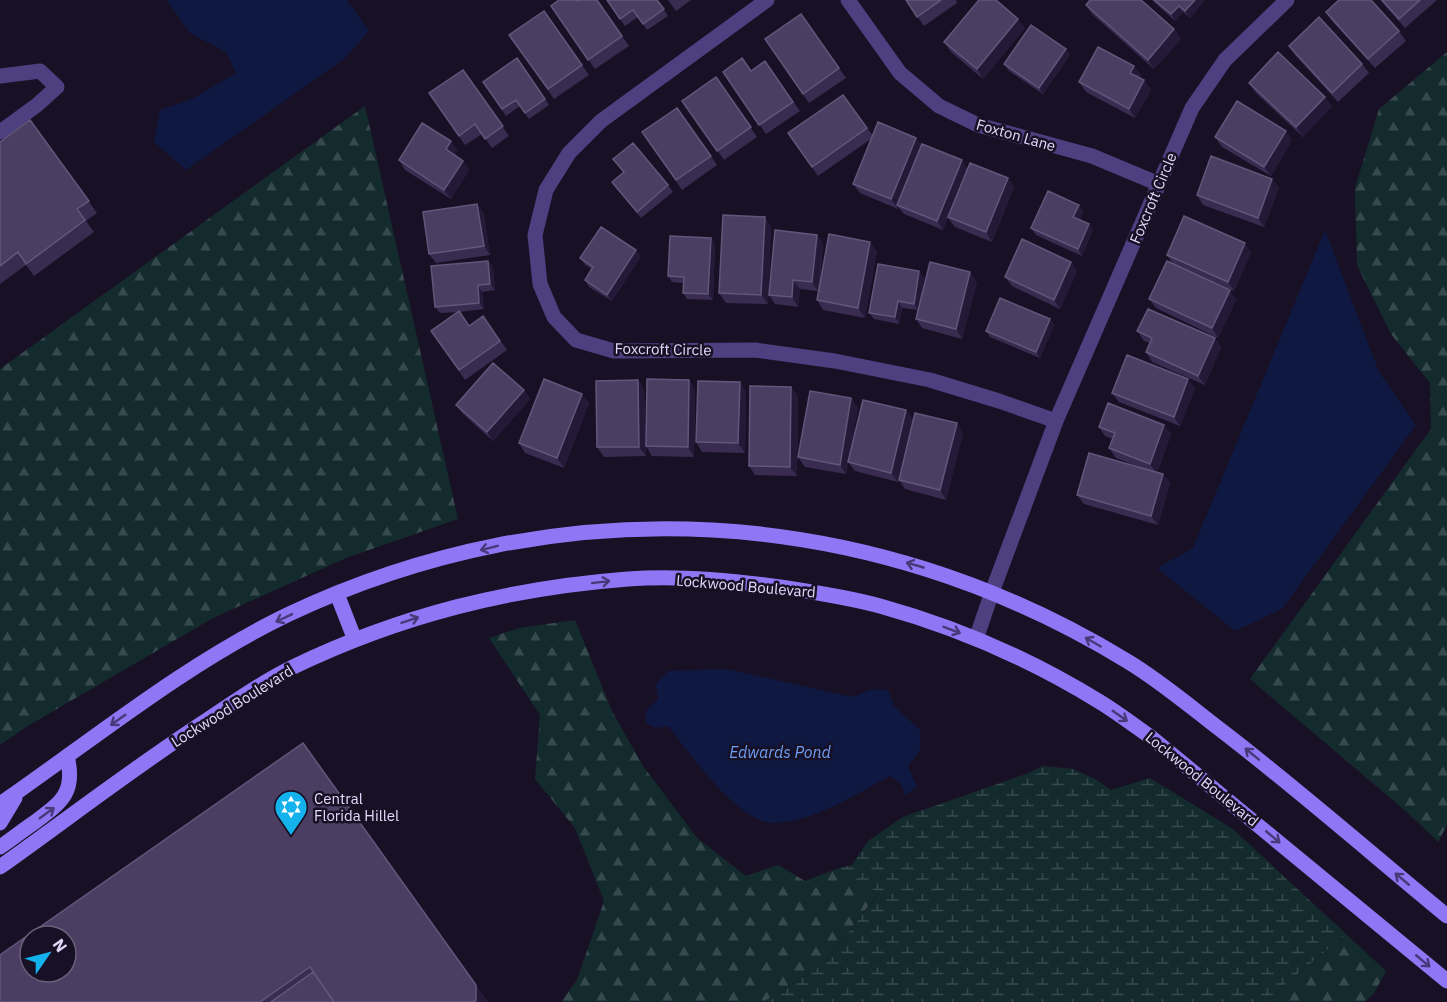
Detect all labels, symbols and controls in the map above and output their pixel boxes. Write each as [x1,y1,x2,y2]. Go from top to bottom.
street label: Foxton Lane [974,115,1058,155]
street label: Foxcroft Circle [1125,150,1181,246]
street label: Foxcroft Circle [614,339,712,359]
one-way arrow [480,542,499,554]
one-way arrow [905,559,924,570]
street label: Lockwood Boulevard [675,570,817,602]
one-way arrow [590,576,610,587]
one-way arrow [275,612,293,624]
one-way arrow [400,613,419,624]
one-way arrow [942,625,961,636]
one-way arrow [1085,635,1102,647]
street label: Lockwood Boulevard [168,661,296,751]
one-way arrow [1112,710,1128,722]
one-way arrow [111,714,127,726]
street label: Lockwood Boulevard [1142,728,1262,830]
water label: Edwards Pond [729,742,832,762]
one-way arrow [1244,748,1260,761]
synagogue icon: Central Florida Hillel [273,789,309,836]
place label: Central Florida Hillel [314,789,399,825]
one-way arrow [39,807,55,819]
one-way arrow [1265,830,1281,843]
one-way arrow [1395,872,1410,886]
north arrow [18,924,78,984]
text: N [49,935,72,956]
one-way arrow [1415,955,1431,968]

